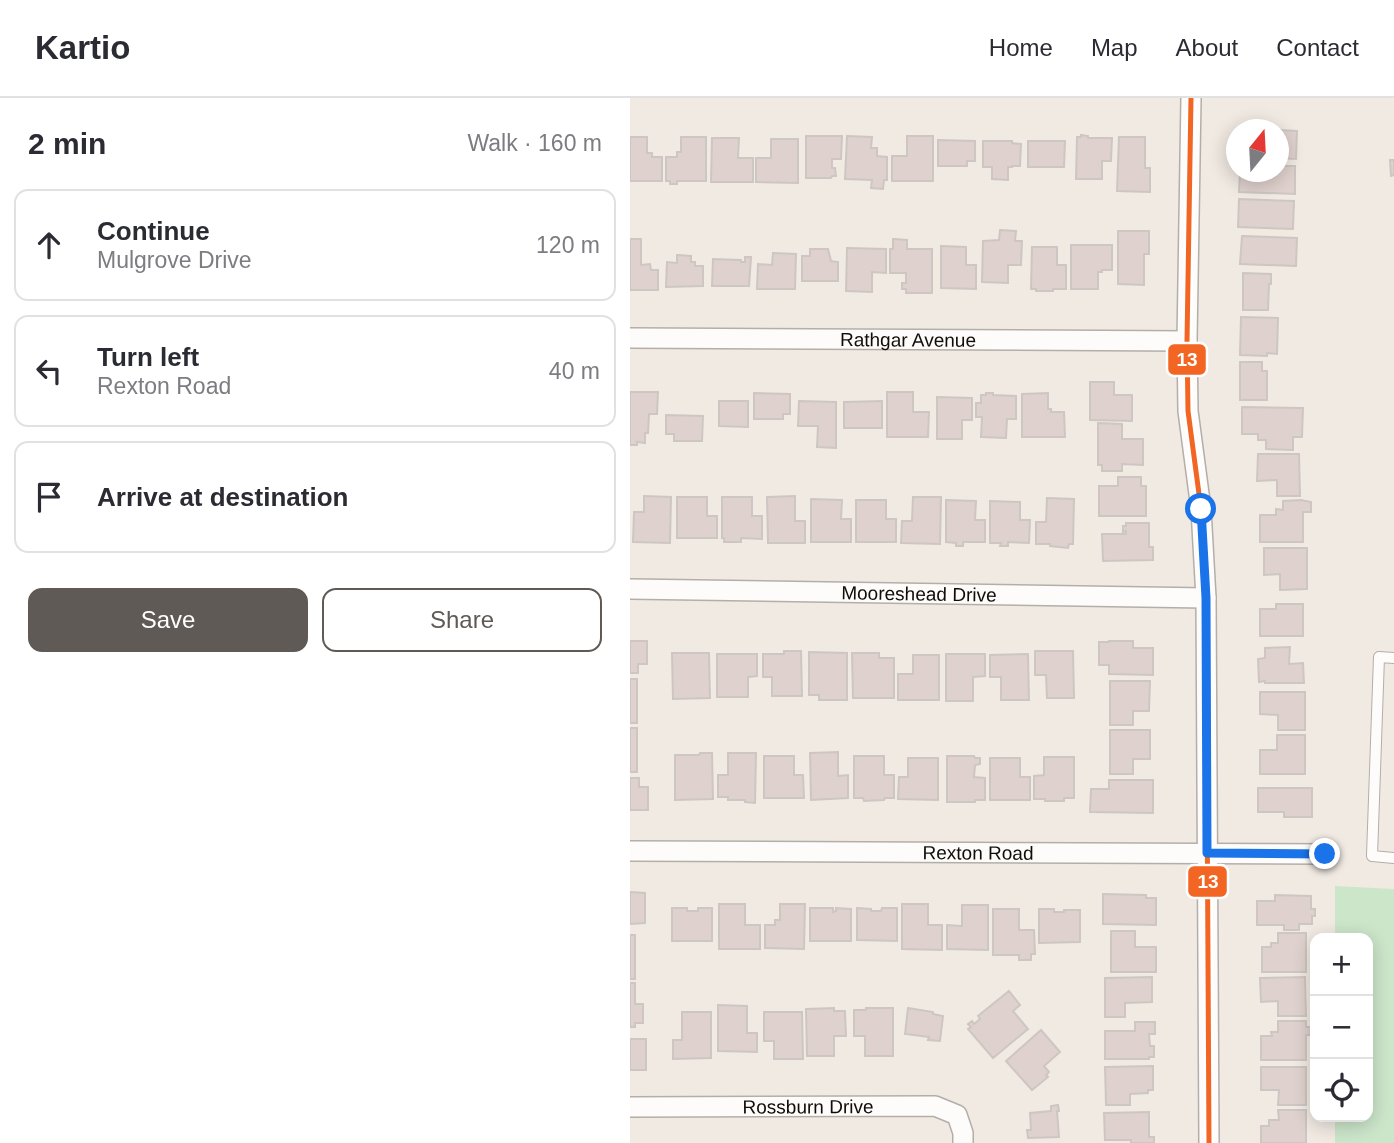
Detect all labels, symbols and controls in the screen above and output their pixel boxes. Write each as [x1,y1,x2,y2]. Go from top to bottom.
text: Kartio [35,29,130,66]
text: Home [989,34,1053,61]
text: Map [1091,34,1138,61]
text: About [1176,34,1238,61]
text: Contact [1276,34,1359,61]
north arrow [1226,119,1289,182]
text: 2 min [28,127,106,160]
text: Walk · 160 m [467,130,602,156]
text: Continue [97,216,210,246]
icon: ahead [30,226,68,264]
text: 120 m [536,232,600,258]
text: Mulgrove Drive [97,247,252,273]
street label: Rathgar Avenue [840,329,976,350]
text: Turn left [97,342,199,372]
line badge: 13 [1167,343,1207,376]
text: 13 [1176,349,1198,370]
icon: left [30,352,68,390]
text: 40 m [549,358,600,384]
text: Rexton Road [97,373,231,399]
icon: arrive [30,478,68,516]
text: Arrive at destination [97,482,348,512]
route start [1185,493,1216,524]
street label: Mooreshead Drive [841,582,997,605]
button: Save [28,588,308,652]
button: Share [322,588,602,652]
route end [1309,838,1340,869]
street label: Rexton Road [922,842,1034,863]
line badge: 13 [1187,865,1228,898]
text: 13 [1197,871,1219,892]
map controls [1310,933,1373,1122]
button: + [1310,933,1373,996]
button: − [1310,996,1373,1059]
button: locate [1310,1059,1373,1122]
street label: Rossburn Drive [742,1096,874,1117]

